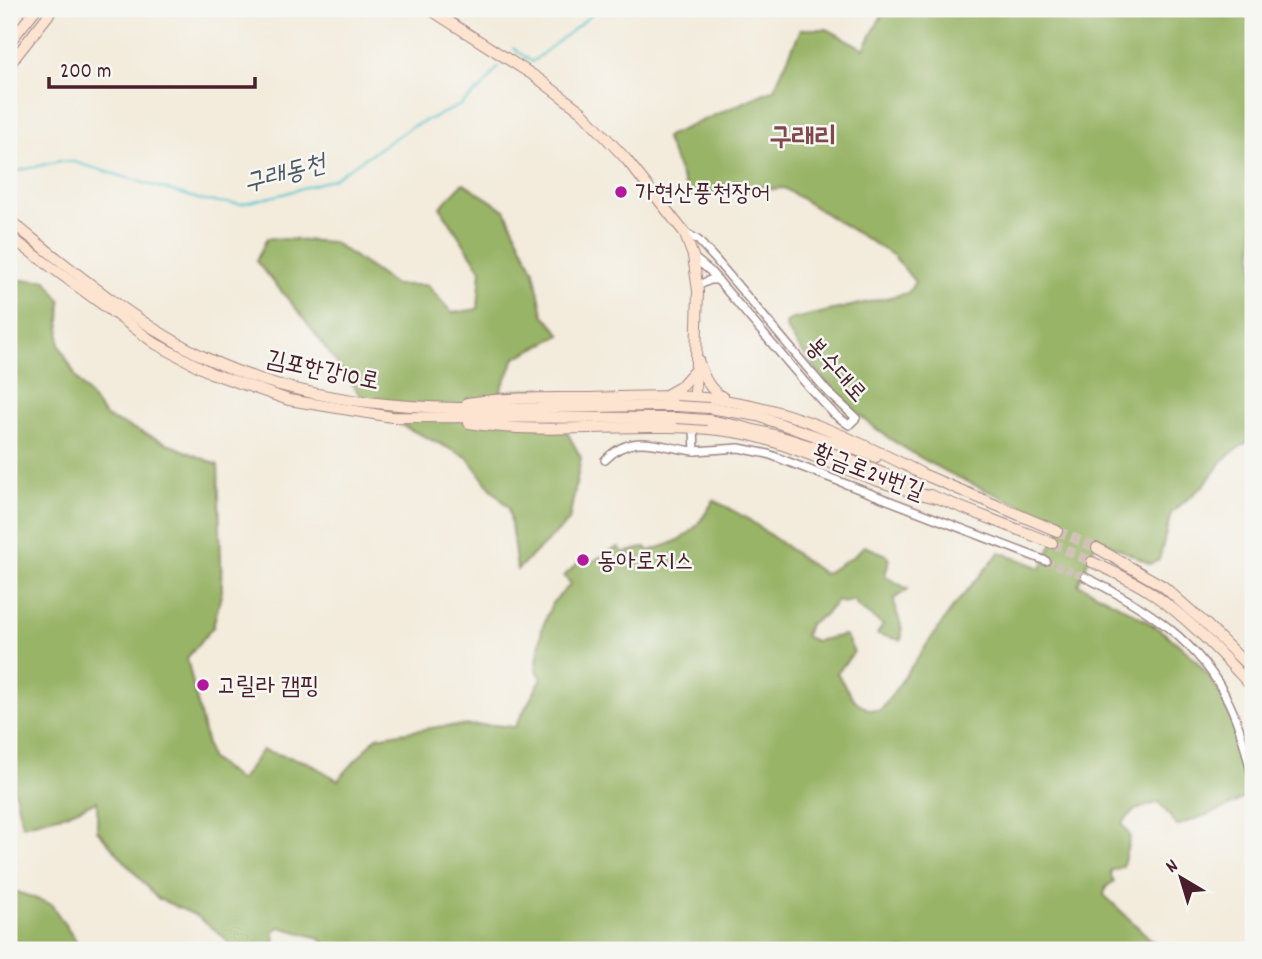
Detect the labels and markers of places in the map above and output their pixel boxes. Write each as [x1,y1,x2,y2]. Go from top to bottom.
place label: 가현산풍천장어 [635,178,770,212]
marker: 가현산풍천장어 [613,184,629,200]
place label: 동아로지스 [597,546,694,580]
marker: 동아로지스 [575,552,591,568]
place label: 고릴라 캠핑 [217,671,319,705]
marker: 고릴라 캠핑 [195,677,211,693]

